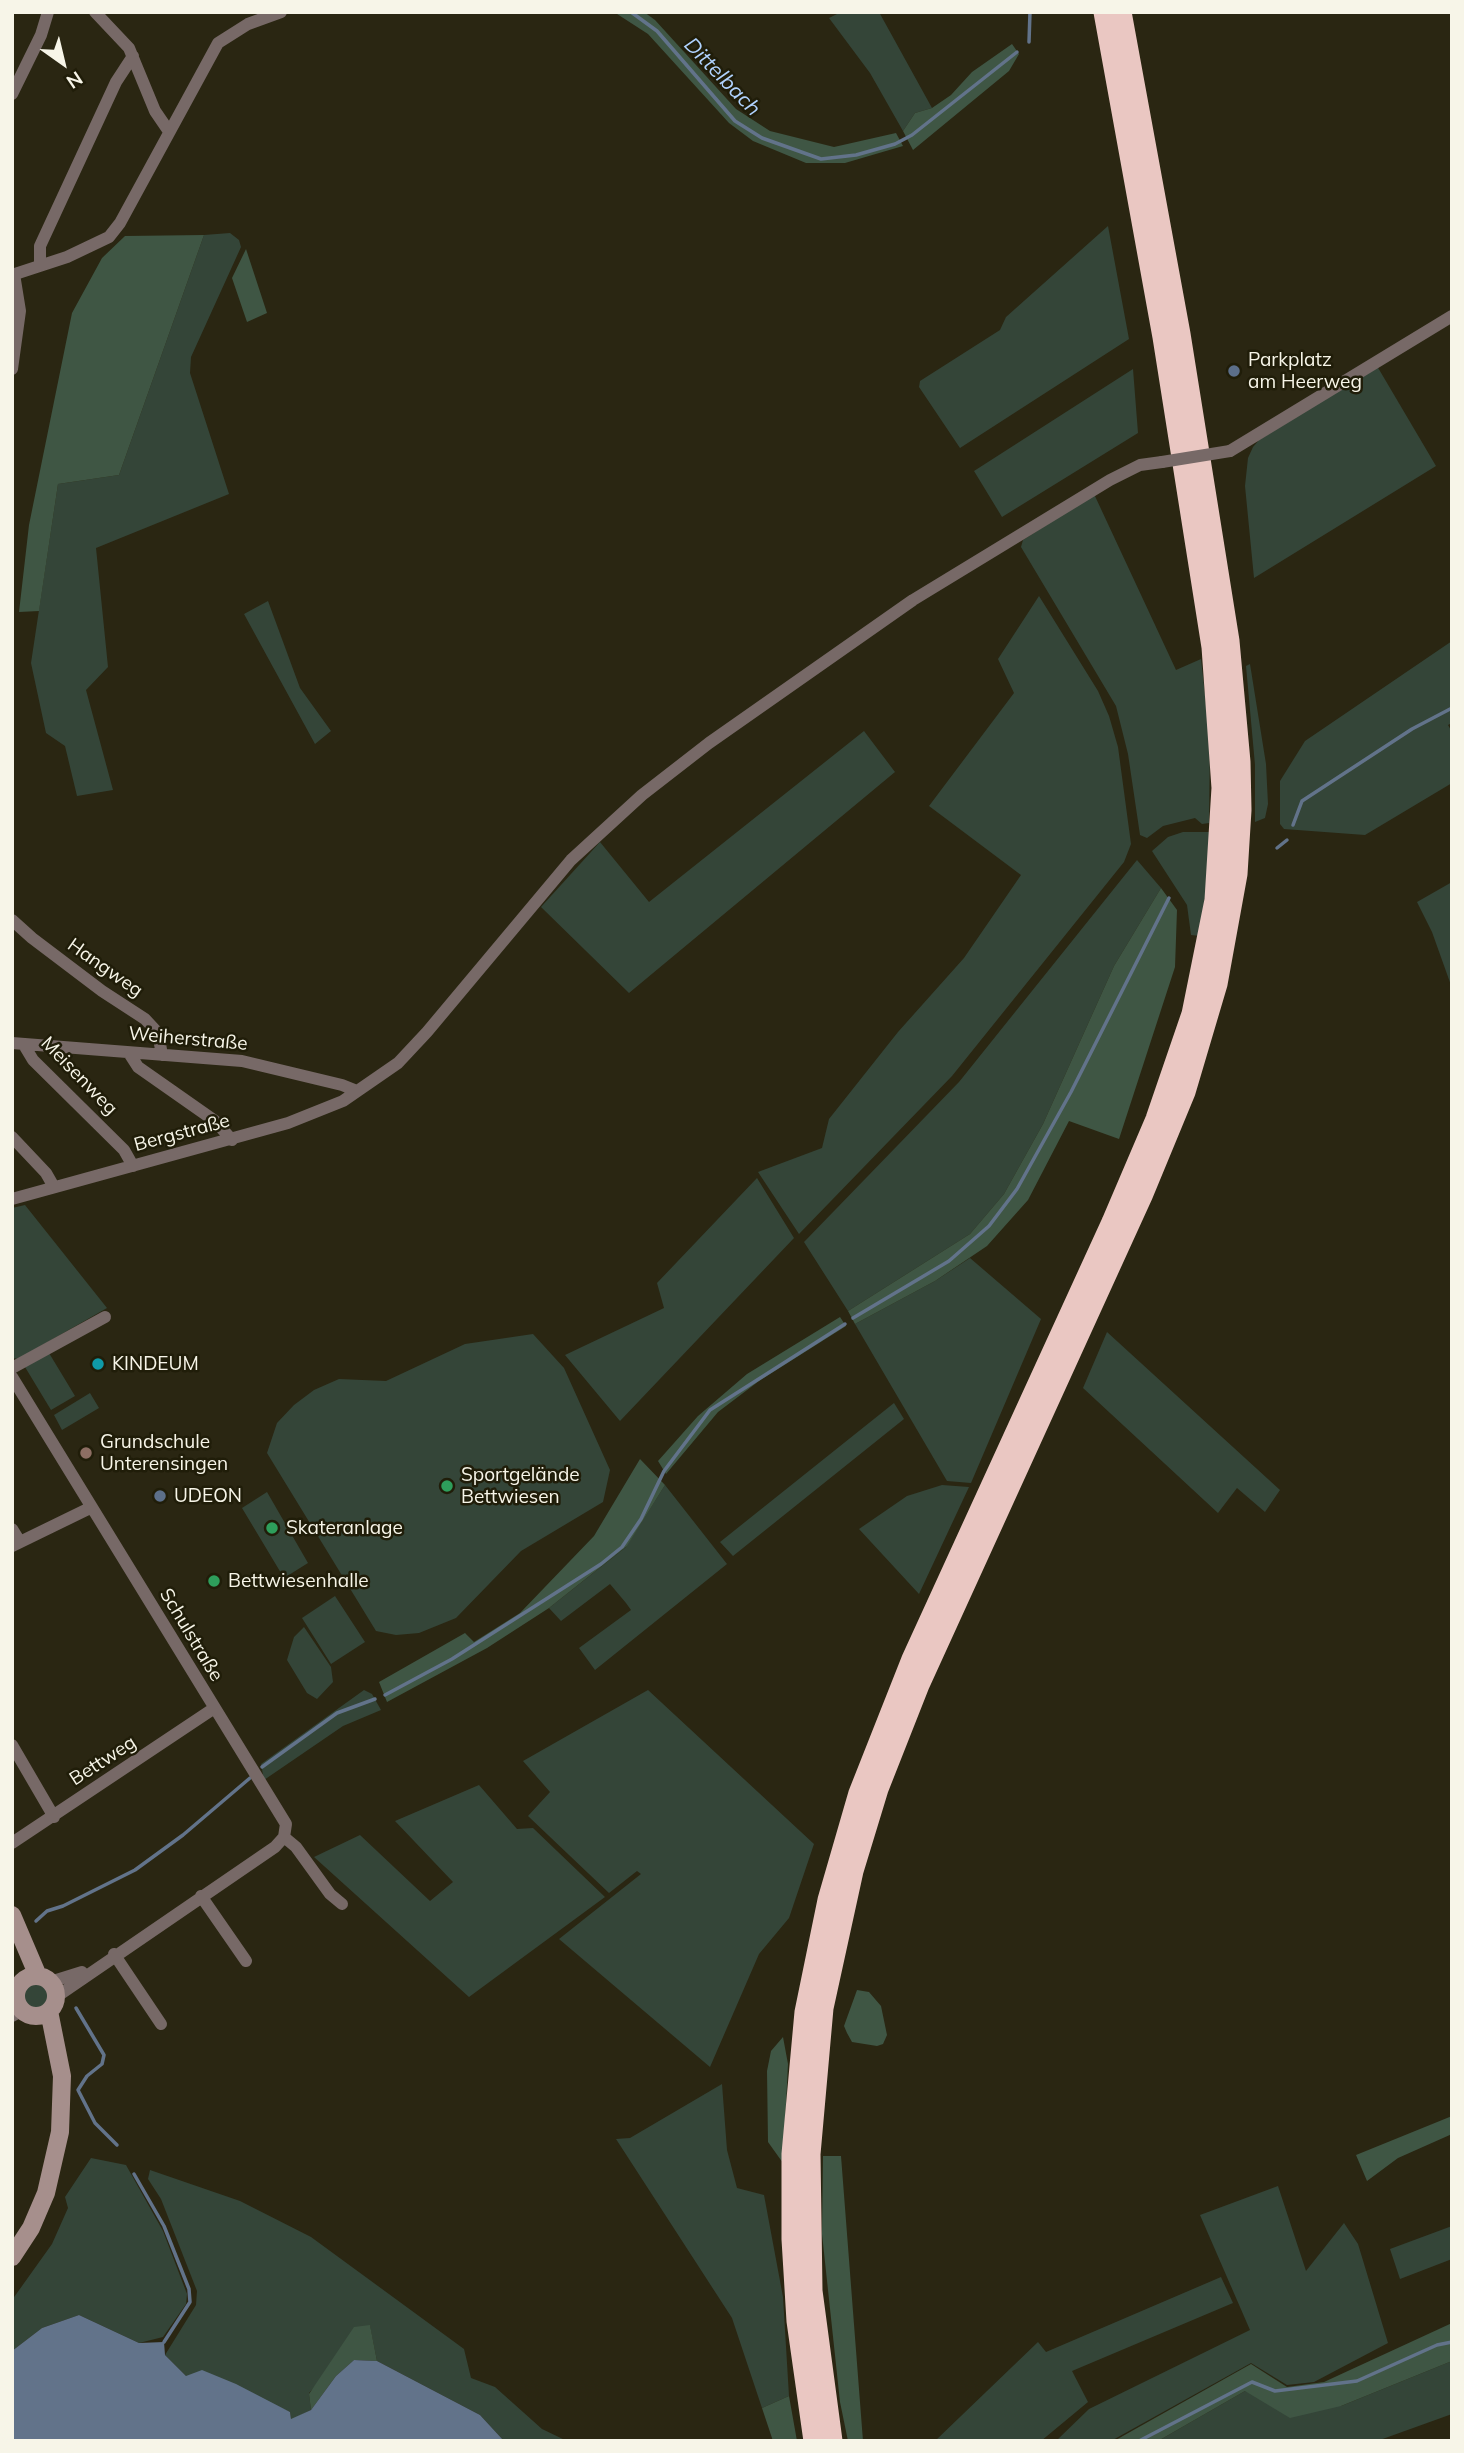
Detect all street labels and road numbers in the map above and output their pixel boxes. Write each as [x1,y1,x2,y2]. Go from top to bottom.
street label: Hangweg [63,934,147,1002]
street label: Weiherstraße [127,1022,249,1056]
street label: Meisenweg [36,1032,122,1120]
street label: Bergstraße [132,1109,232,1157]
street label: Schulstraße [154,1584,228,1686]
street label: Bettweg [66,1731,140,1791]

